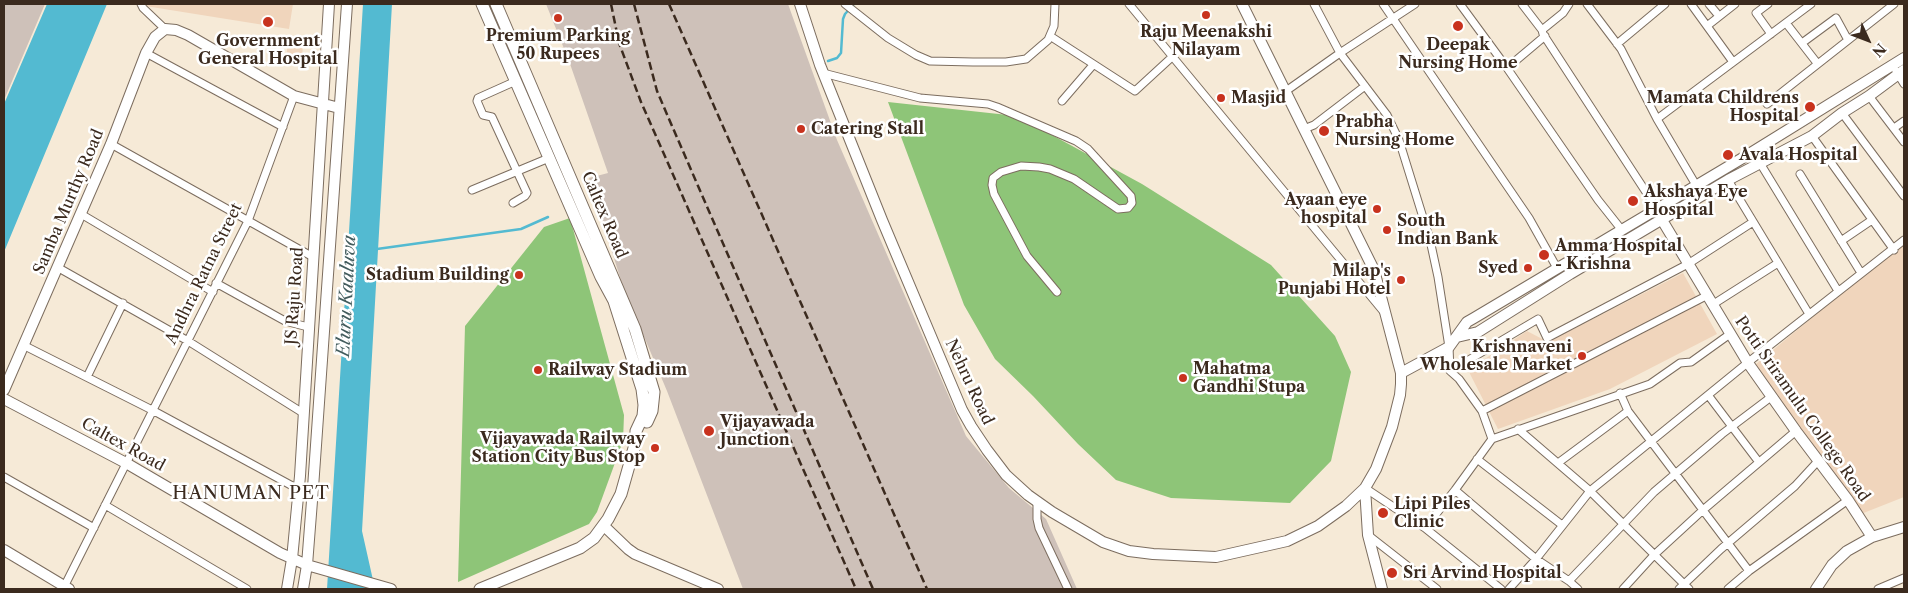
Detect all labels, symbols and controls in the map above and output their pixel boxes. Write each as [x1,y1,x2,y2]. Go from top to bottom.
marker: Raju Meenakshi Nilayam [1200,9,1212,21]
marker: Premium Parking 50 Rupees [552,12,564,24]
marker: Government General Hospital [261,15,275,29]
north arrow [1843,15,1893,65]
marker: Deepak Nursing Home [1451,19,1465,33]
place label: Raju Meenakshi Nilayam [1140,22,1272,60]
place label: Premium Parking 50 Rupees [486,26,630,64]
place label: Government General Hospital [198,31,338,69]
place label: Deepak Nursing Home [1398,35,1518,73]
text: N [1868,40,1890,61]
place label: Masjid [1231,88,1286,108]
place label: Mamata Childrens Hospital [1647,88,1799,126]
marker: Masjid [1215,92,1227,104]
marker: Mamata Childrens Hospital [1803,100,1817,114]
place label: Prabha Nursing Home [1335,112,1454,150]
place label: Catering Stall [811,119,924,139]
marker: Catering Stall [795,123,807,135]
marker: Prabha Nursing Home [1317,124,1331,138]
street label: Samba Murthy Road [30,127,108,277]
place label: Avala Hospital [1739,145,1858,165]
marker: Avala Hospital [1721,148,1735,162]
street label: Caltex Road [577,169,631,261]
place label: Akshaya Eye Hospital [1644,182,1748,220]
place label: Ayaan eye hospital [1284,190,1367,228]
marker: Akshaya Eye Hospital [1626,194,1640,208]
street label: Andhra Ratna Street [161,200,247,348]
marker: Ayaan eye hospital [1371,203,1383,215]
place label: South Indian Bank [1397,211,1498,249]
marker: South Indian Bank [1381,224,1393,236]
water label: Eluru Kaaluva [333,234,361,358]
place label: Amma Hospital - Krishna [1555,236,1682,274]
street label: JS Raju Road [282,246,308,346]
marker: Amma Hospital - Krishna [1537,248,1551,262]
place label: Syed [1478,258,1518,278]
place label: Milap's Punjabi Hotel [1278,261,1391,299]
marker: Syed [1522,262,1534,274]
place label: Stadium Building [366,265,509,285]
marker: Stadium Building [513,269,525,281]
marker: Milap's Punjabi Hotel [1395,274,1407,286]
street label: Potti Sriramulu College Road [1730,313,1874,505]
street label: Nehru Road [941,336,997,428]
place label: Krishnaveni Wholesale Market [1420,337,1572,375]
marker: Krishnaveni Wholesale Market [1576,350,1588,362]
place label: Mahatma Gandhi Stupa [1193,359,1305,397]
place label: Railway Stadium [548,360,687,380]
marker: Railway Stadium [532,364,544,376]
marker: Mahatma Gandhi Stupa [1177,372,1189,384]
place label: Vijayawada Junction [720,412,815,450]
street label: Caltex Road [78,414,168,476]
marker: Vijayawada Junction [702,424,716,438]
place label: Vijayawada Railway Station City Bus Stop [471,429,645,467]
marker: Vijayawada Railway Station City Bus Stop [649,442,661,454]
district label: HANUMAN PET [171,483,331,505]
place label: Lipi Piles Clinic [1394,494,1471,532]
marker: Lipi Piles Clinic [1376,506,1390,520]
place label: Sri Arvind Hospital [1403,563,1562,583]
marker: Sri Arvind Hospital [1385,566,1399,580]

